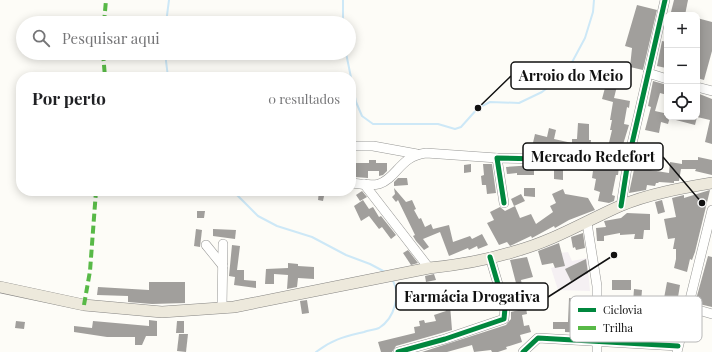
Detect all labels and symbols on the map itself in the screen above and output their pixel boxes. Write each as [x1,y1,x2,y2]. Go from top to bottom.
callout: Arroio do Meio [511,62,631,89]
text: Arroio do Meio [518,65,623,85]
callout: Mercado Redefort [523,143,663,170]
text: Mercado Redefort [531,146,656,166]
callout: Farmácia Drogativa [396,283,548,310]
text: Farmácia Drogativa [404,286,540,306]
legend [570,296,702,342]
text: Ciclovia [603,302,643,317]
text: Trilha [603,320,634,335]

